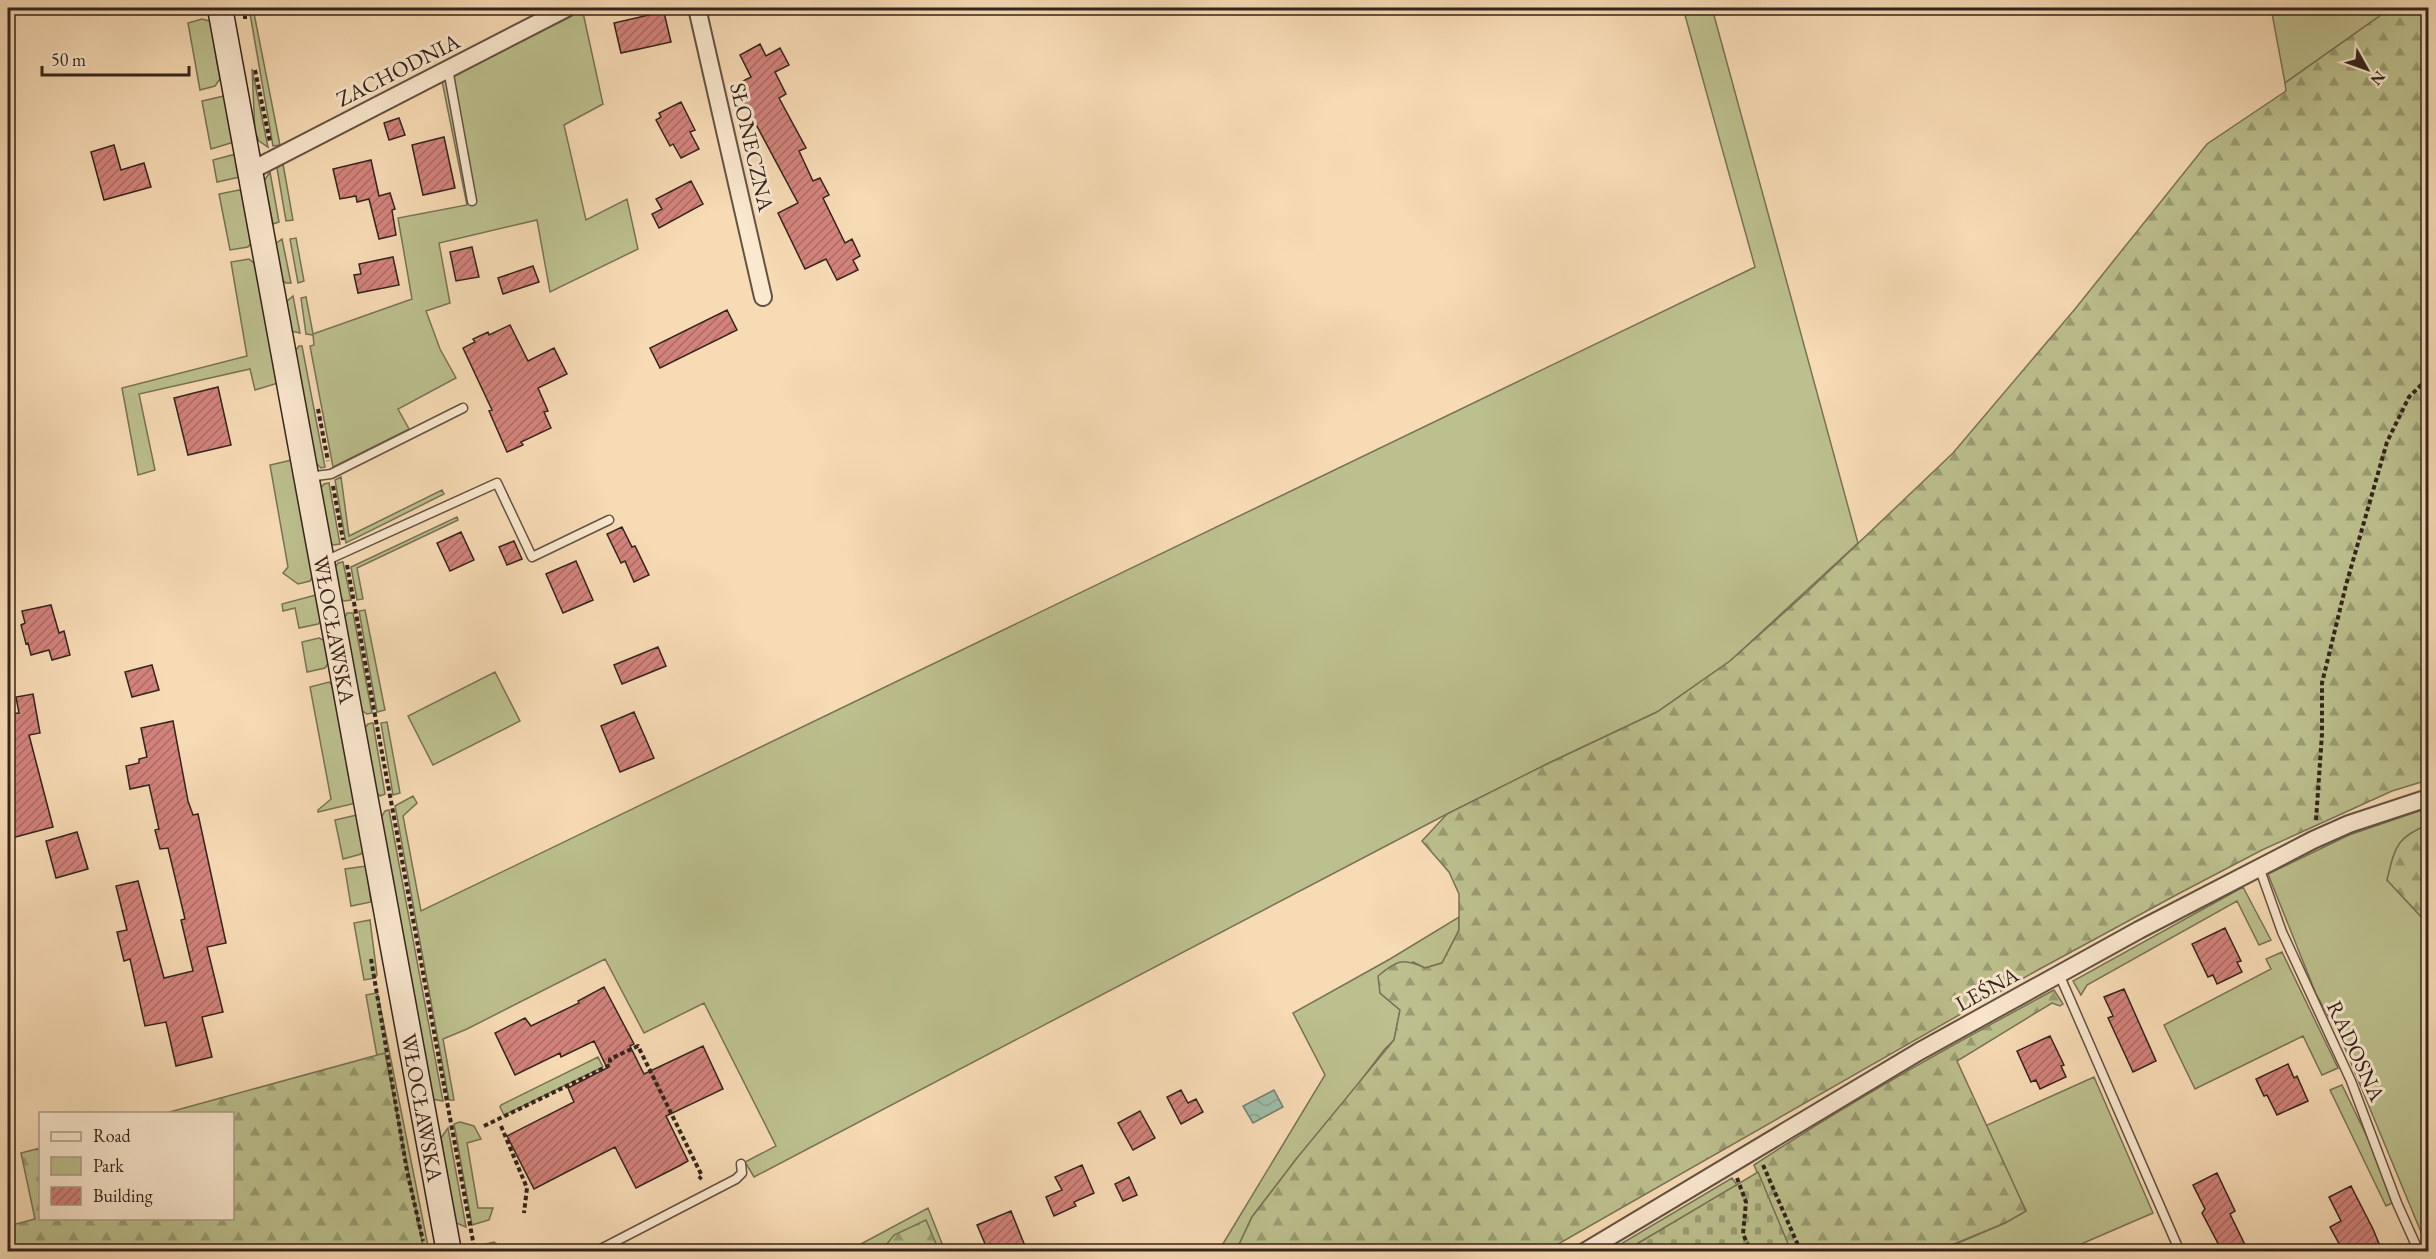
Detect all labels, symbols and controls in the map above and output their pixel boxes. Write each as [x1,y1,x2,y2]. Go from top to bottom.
street label: ZACHODNIA [331,26,465,114]
scale bar [42,39,189,77]
north arrow [2337,39,2397,99]
text: 50 m [51,48,86,71]
text: N [2366,67,2390,90]
street label: SŁONECZNA [723,80,781,215]
street label: WŁOCŁAWSKA [307,553,362,707]
street label: LEŚNA [1950,959,2025,1018]
street label: RADOSNA [2320,996,2392,1107]
street label: WŁOCŁAWSKA [395,1031,450,1185]
legend [39,1112,234,1220]
text: Road [93,1124,132,1147]
text: Park [93,1154,124,1177]
text: Building [93,1184,153,1207]

